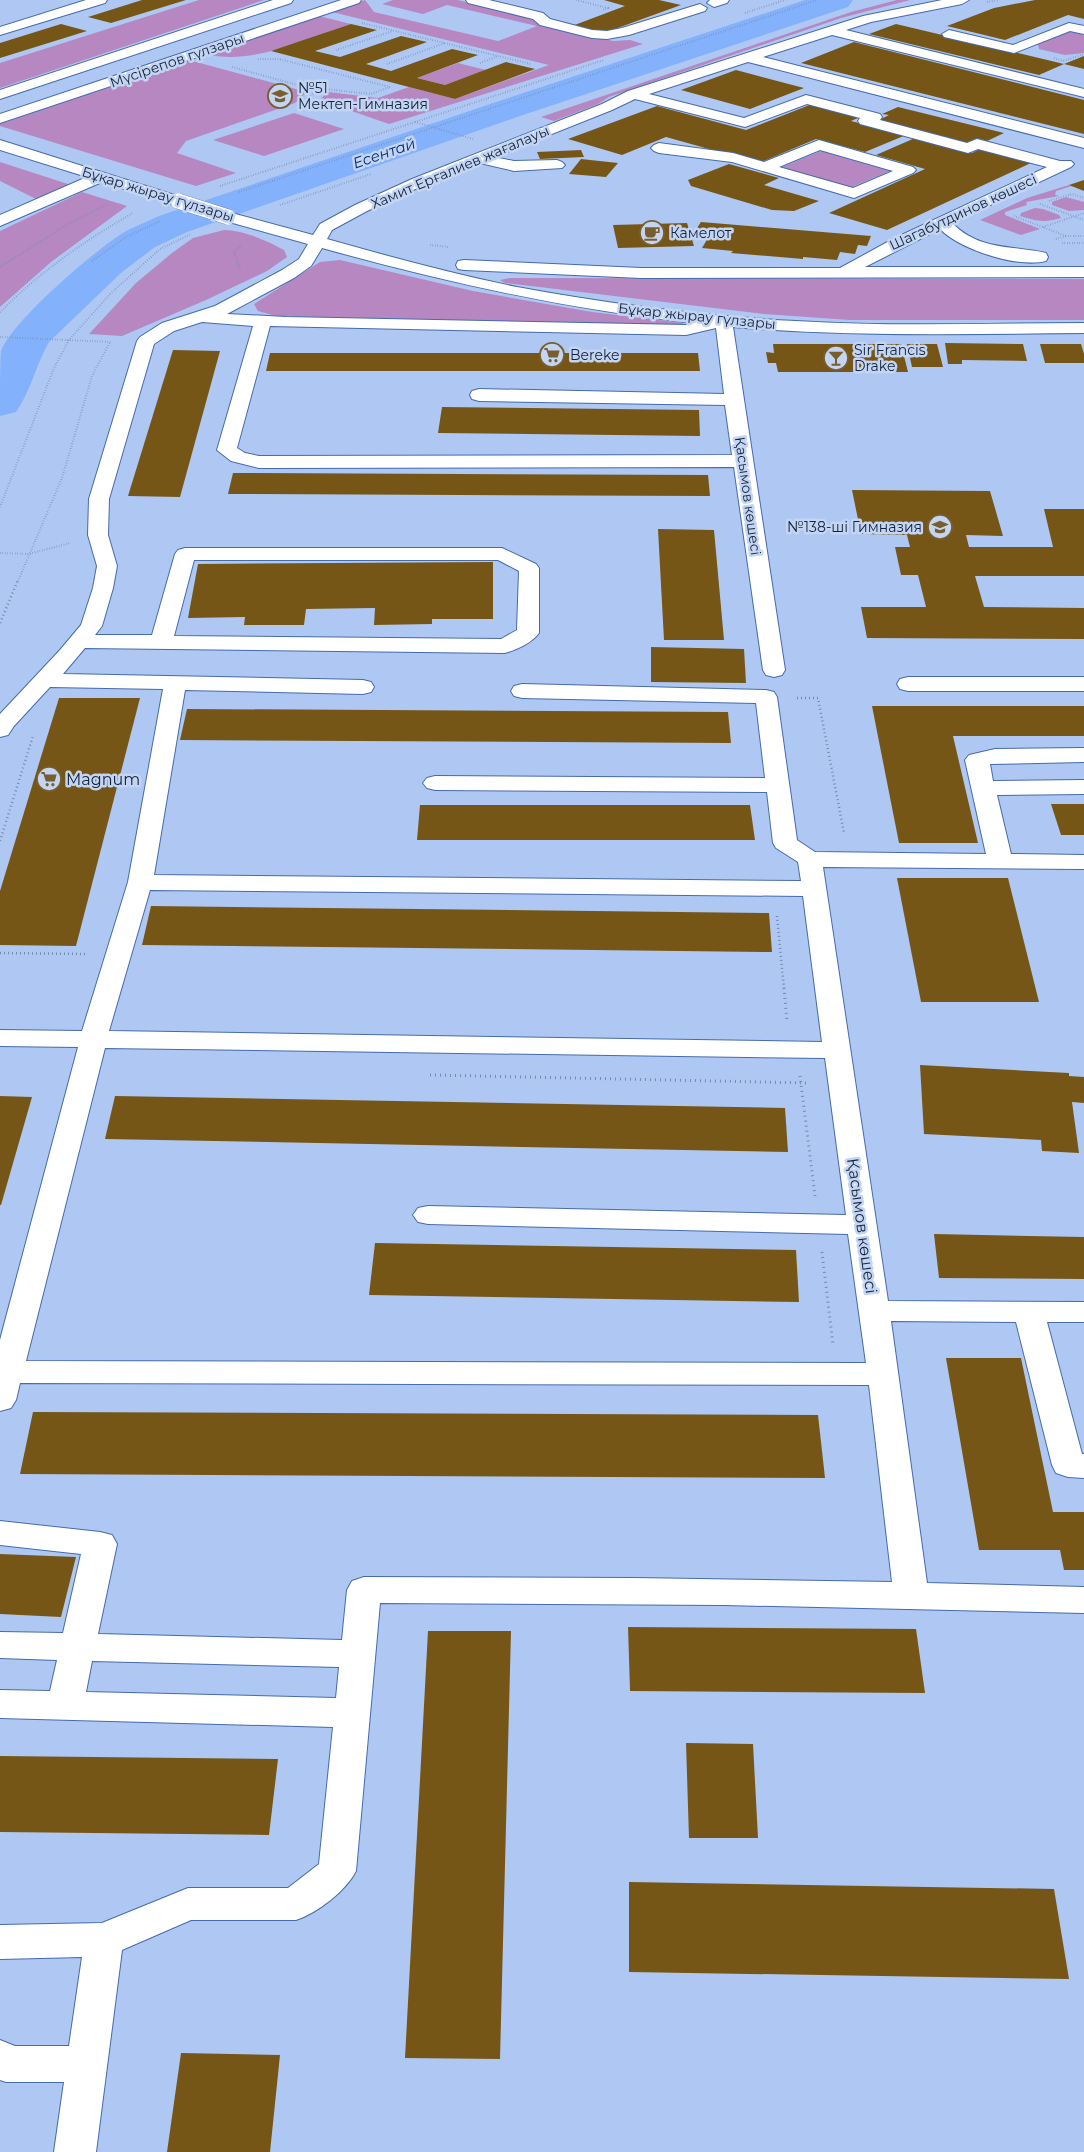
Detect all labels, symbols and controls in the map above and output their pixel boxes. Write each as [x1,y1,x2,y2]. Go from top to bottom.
street label: Мүсірепов гүлзары [107,29,247,91]
place label: №51 Мектеп-Гимназия [298,79,428,113]
school or university icon: №51 Мектеп-Гимназия [267,83,293,109]
street label: Хамит Ерғалиев жағалауы [368,121,552,213]
water label: Есентай [350,133,418,173]
street label: Бұқар жырау гүлзары [80,162,236,226]
street label: Шагабутдинов көшесі [886,170,1040,254]
cafe icon: Камелот [639,220,665,246]
place label: Камелот [670,224,732,242]
street label: Бұқар жырау гүлзары [617,299,777,333]
place label: Sir Francis Drake [854,341,926,375]
supermarket icon: Bereke [539,342,565,368]
bar icon: Sir Francis Drake [823,345,849,371]
place label: Bereke [570,346,619,364]
street label: Қасымов көшесі [731,436,765,556]
school or university icon: №138-ші Гимназия [927,514,953,540]
place label: №138-ші Гимназия [787,518,922,536]
supermarket icon: Magnum [36,766,62,792]
place label: Magnum [66,770,140,789]
street label: Қасымов көшесі [843,1157,881,1295]

